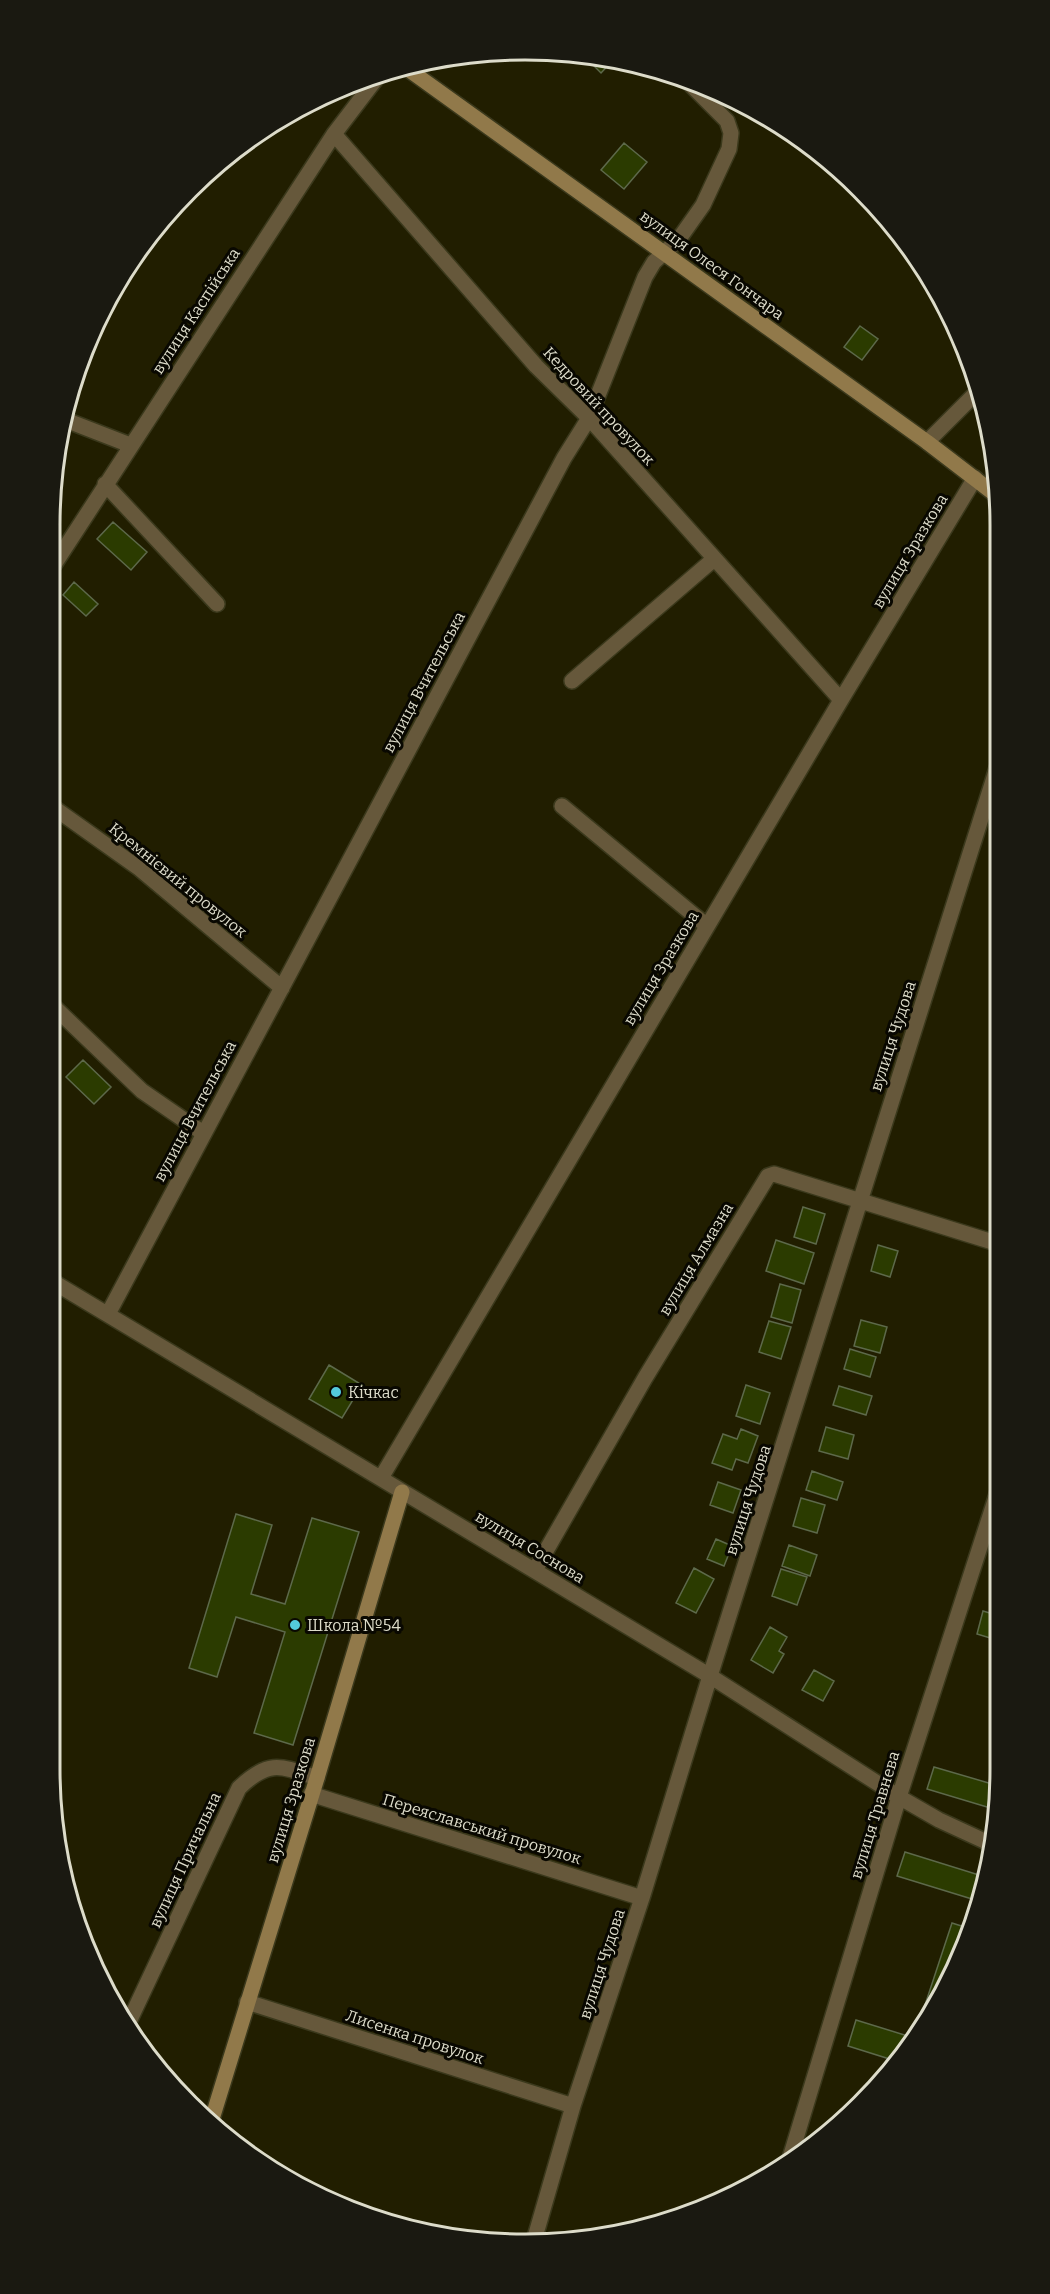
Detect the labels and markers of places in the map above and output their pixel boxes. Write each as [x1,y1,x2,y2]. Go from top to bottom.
place label: Кічкас [348,1383,399,1402]
marker: Кічкас [329,1385,343,1399]
place label: Школа №54 [307,1616,401,1635]
marker: Школа №54 [288,1618,302,1632]

